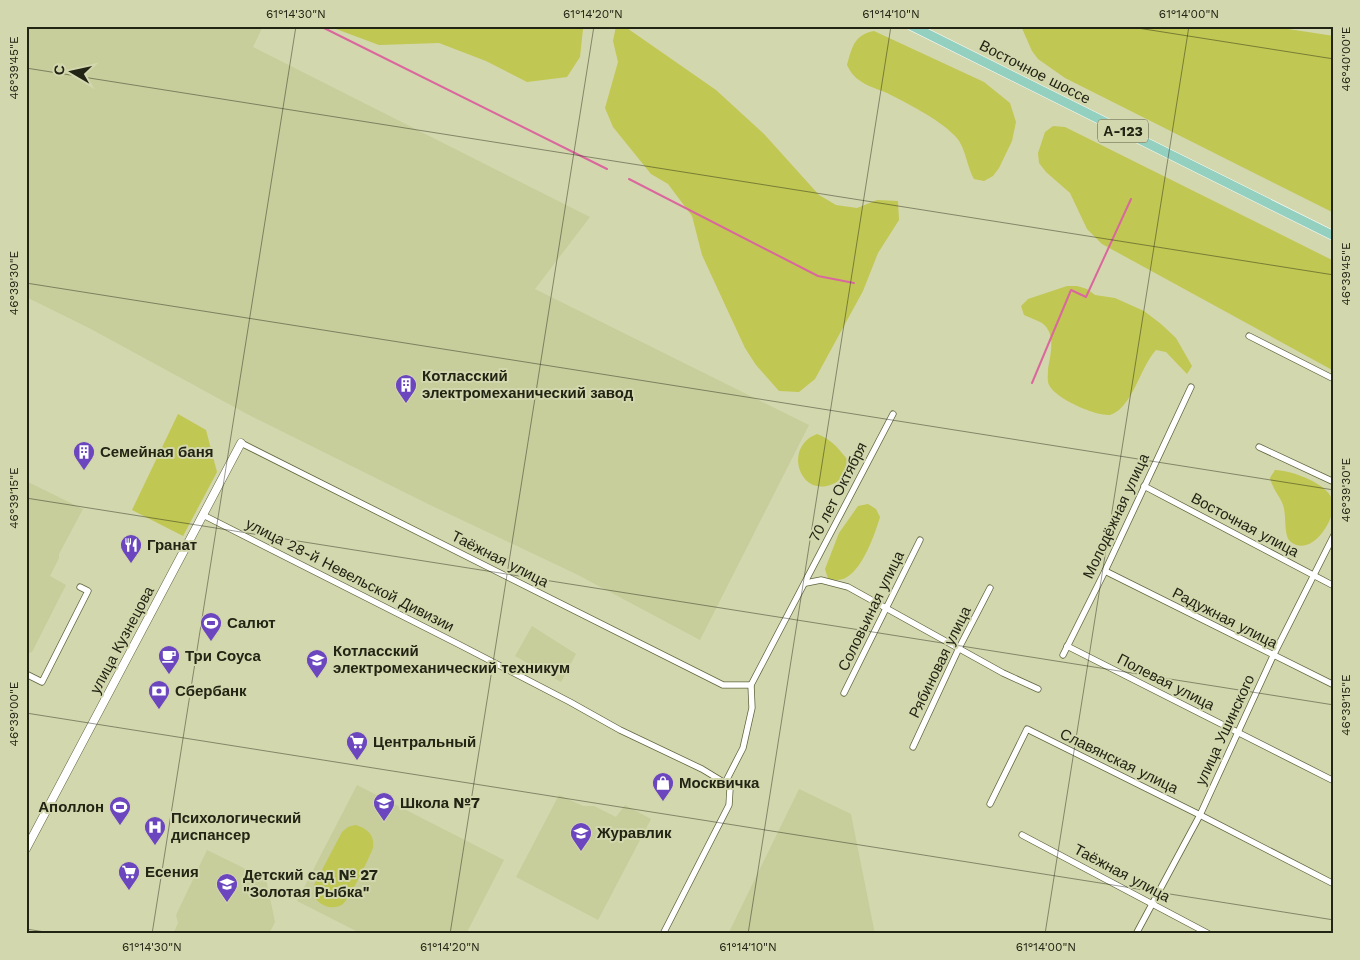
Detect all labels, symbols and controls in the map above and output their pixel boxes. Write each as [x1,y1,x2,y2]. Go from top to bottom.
text: 61°14'30"N [266,7,326,21]
text: 61°14'20"N [563,7,623,21]
text: 61°14'10"N [862,7,920,21]
text: 61°14'00"N [1159,7,1219,21]
text: 46°40'00"E [1339,26,1353,91]
text: 46°39'45"E [7,36,21,100]
street label: Восточное шоссе [976,36,1094,108]
north arrow [48,48,98,98]
text: С [50,64,68,76]
road number: А-123 [1098,120,1148,142]
text: 46°39'45"E [1339,242,1353,306]
text: 46°39'30"E [7,251,21,315]
place label: Котласский электромеханический завод [422,367,634,402]
building icon: Котласский электромеханический завод [394,373,418,404]
street label: 70 лет Октября [805,439,871,545]
building icon: Семейная баня [72,440,96,471]
place label: Семейная баня [100,443,214,461]
street label: Молодёжная улица [1079,450,1153,581]
text: 46°39'30"E [1339,458,1353,522]
text: 46°39'15"E [7,467,21,529]
street label: Восточная улица [1188,489,1303,561]
street label: улица 28-й Невельской Дивизии [243,514,457,636]
street label: Таёжная улица [449,527,552,591]
restaurant icon: Гранат [119,533,143,564]
place label: Гранат [147,536,197,554]
street label: Соловьиная улица [834,547,908,674]
street label: улица Кузнецова [86,583,158,697]
street label: Радужная улица [1170,584,1281,653]
street label: Рябиновая улица [905,603,975,721]
sports icon: Салют [199,611,223,642]
place label: Салют [227,614,276,632]
place label: Котласский электромеханический техникум [333,642,570,677]
cafe icon: Три Соуса [157,644,181,675]
place label: Три Соуса [185,647,262,665]
school or university icon: Котласский электромеханический техникум [305,648,329,679]
street label: Полевая улица [1114,650,1218,714]
street label: улица Ушинского [1191,672,1259,788]
text: 46°39'15"E [1339,674,1353,736]
bank icon: Сбербанк [147,679,171,710]
text: 46°39'00"E [7,681,21,746]
place label: Сбербанк [175,682,247,700]
street label: Славянская улица [1057,725,1182,798]
supermarket icon: Центральный [345,730,369,761]
place label: Центральный [373,733,476,751]
shop icon: Москвичка [651,771,675,802]
place label: Москвичка [679,774,760,792]
school or university icon: Школа №7 [372,791,396,822]
place label: Школа №7 [400,794,480,812]
sports icon: Аполлон [108,795,132,826]
place label: Аполлон [38,798,104,816]
place label: Психологический диспансер [171,809,301,844]
hospital icon: Психологический диспансер [143,815,167,846]
school or university icon: Журавлик [569,821,593,852]
place label: Журавлик [596,824,672,842]
street label: Таёжная улица [1071,840,1174,906]
supermarket icon: Есения [117,860,141,891]
place label: Есения [145,863,199,881]
place label: Детский сад № 27 "Золотая Рыбка" [243,866,378,901]
school or university icon: Детский сад № 27 "Золотая Рыбка" [215,872,239,903]
text: 61°14'30"N [122,940,182,954]
text: 61°14'20"N [420,940,480,954]
text: 61°14'10"N [719,940,777,954]
text: 61°14'00"N [1016,940,1076,954]

